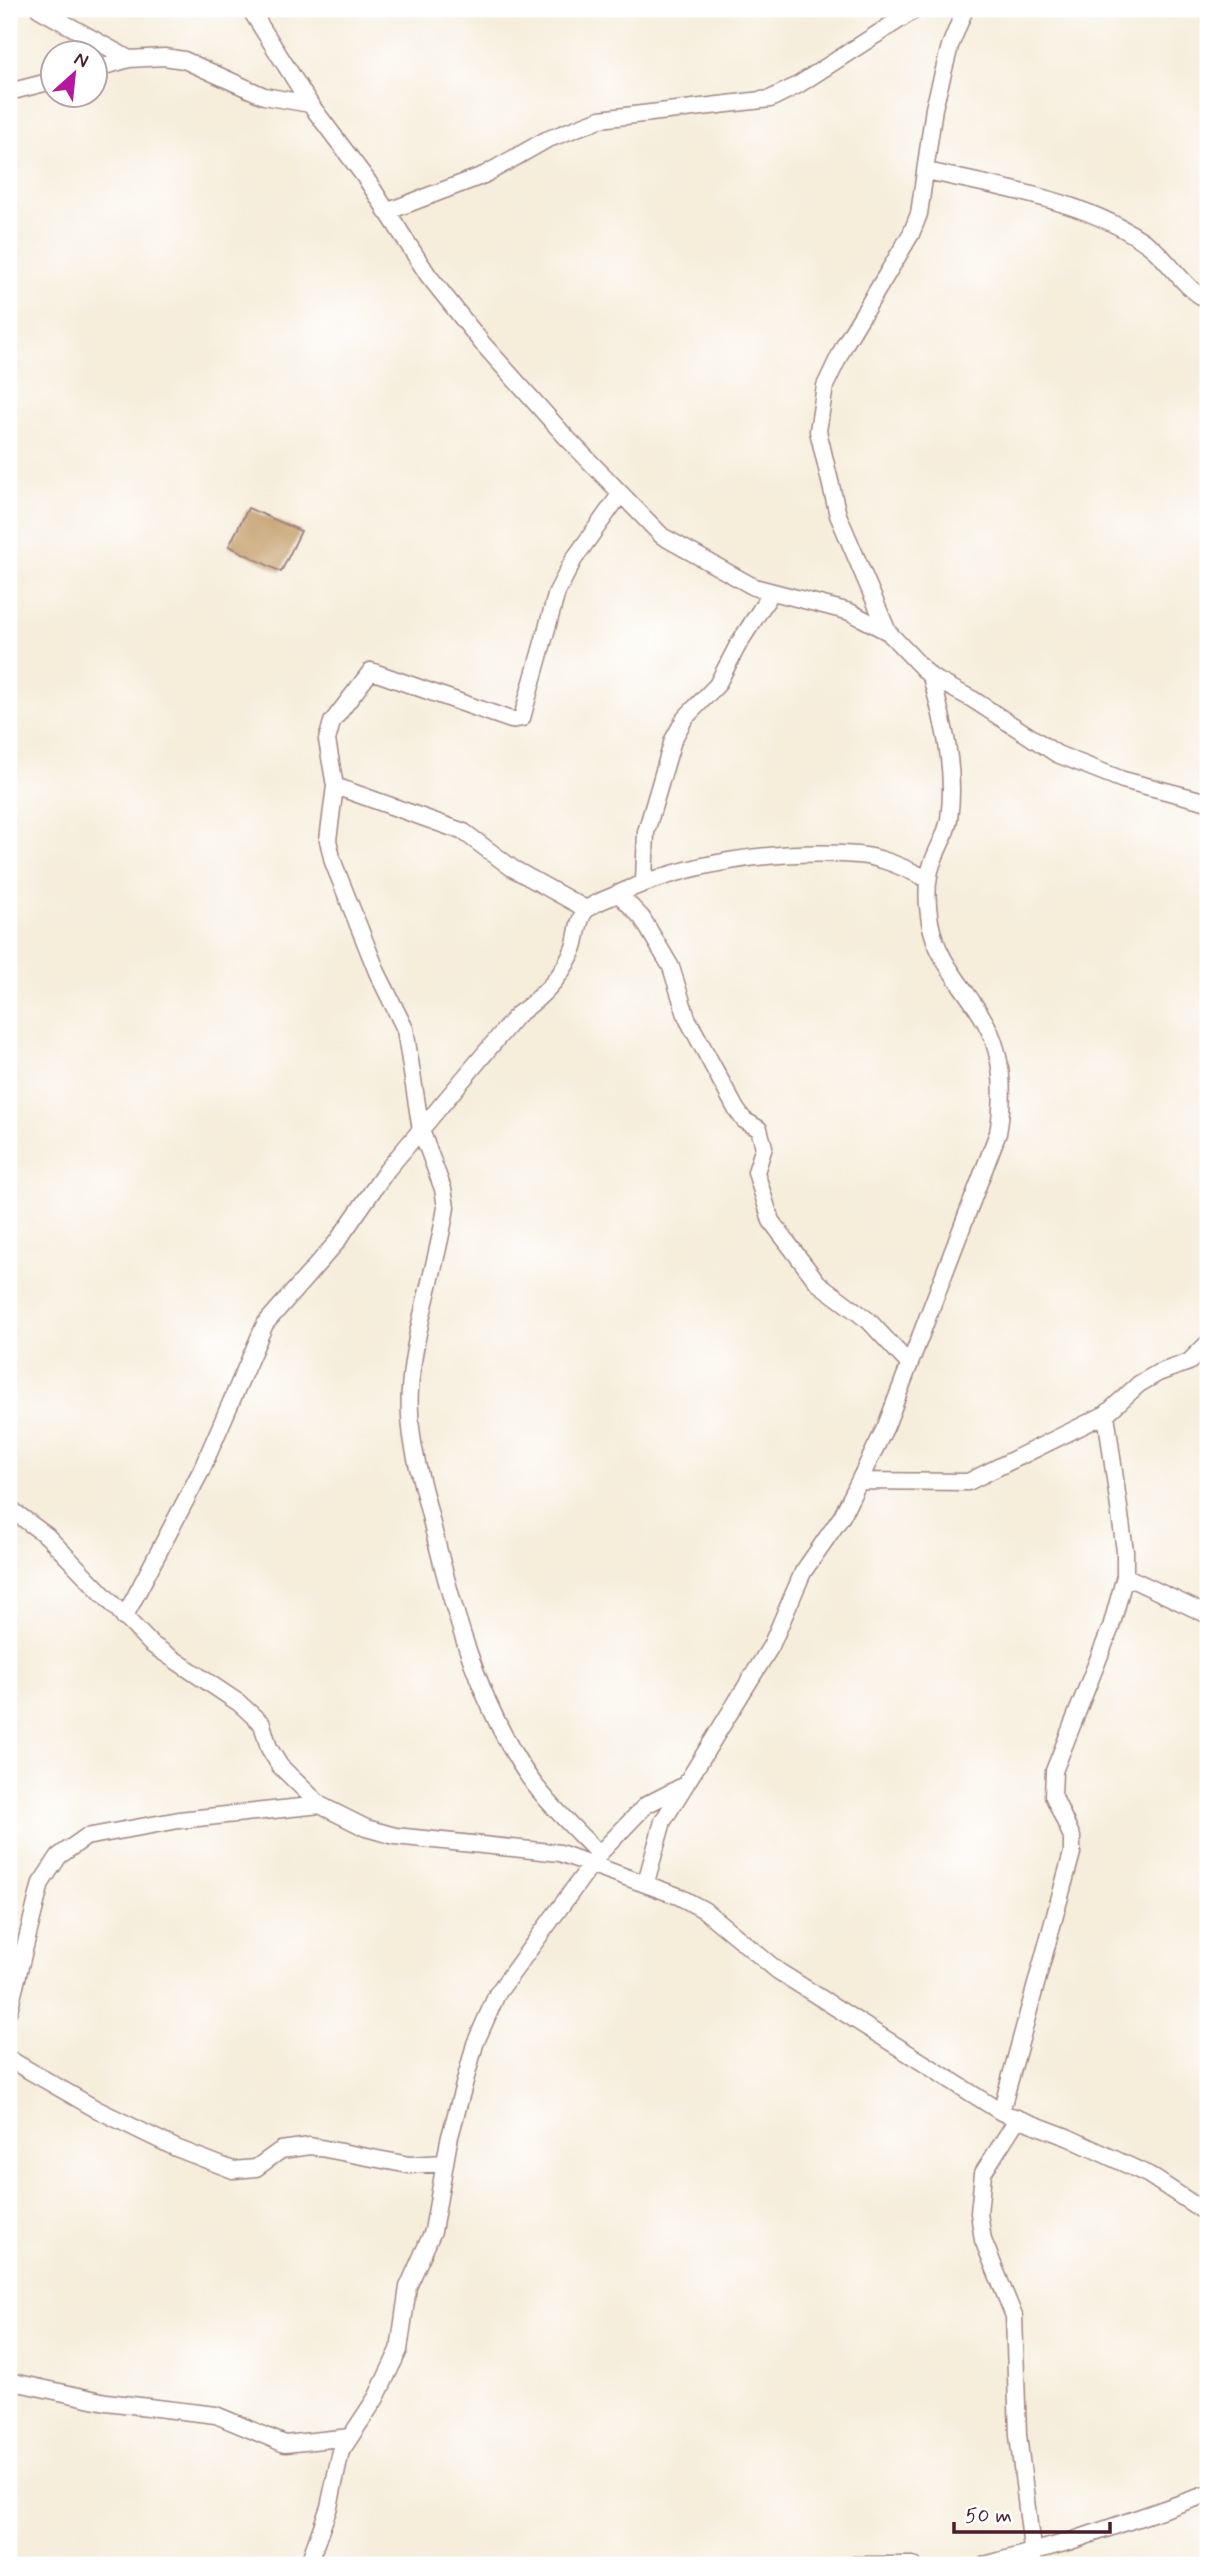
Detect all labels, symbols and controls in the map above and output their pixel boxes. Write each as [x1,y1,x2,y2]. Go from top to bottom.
north arrow [38,38,108,108]
text: N [70,46,92,74]
scale bar [954,2490,1110,2534]
text: 50 m [965,2502,1012,2530]

